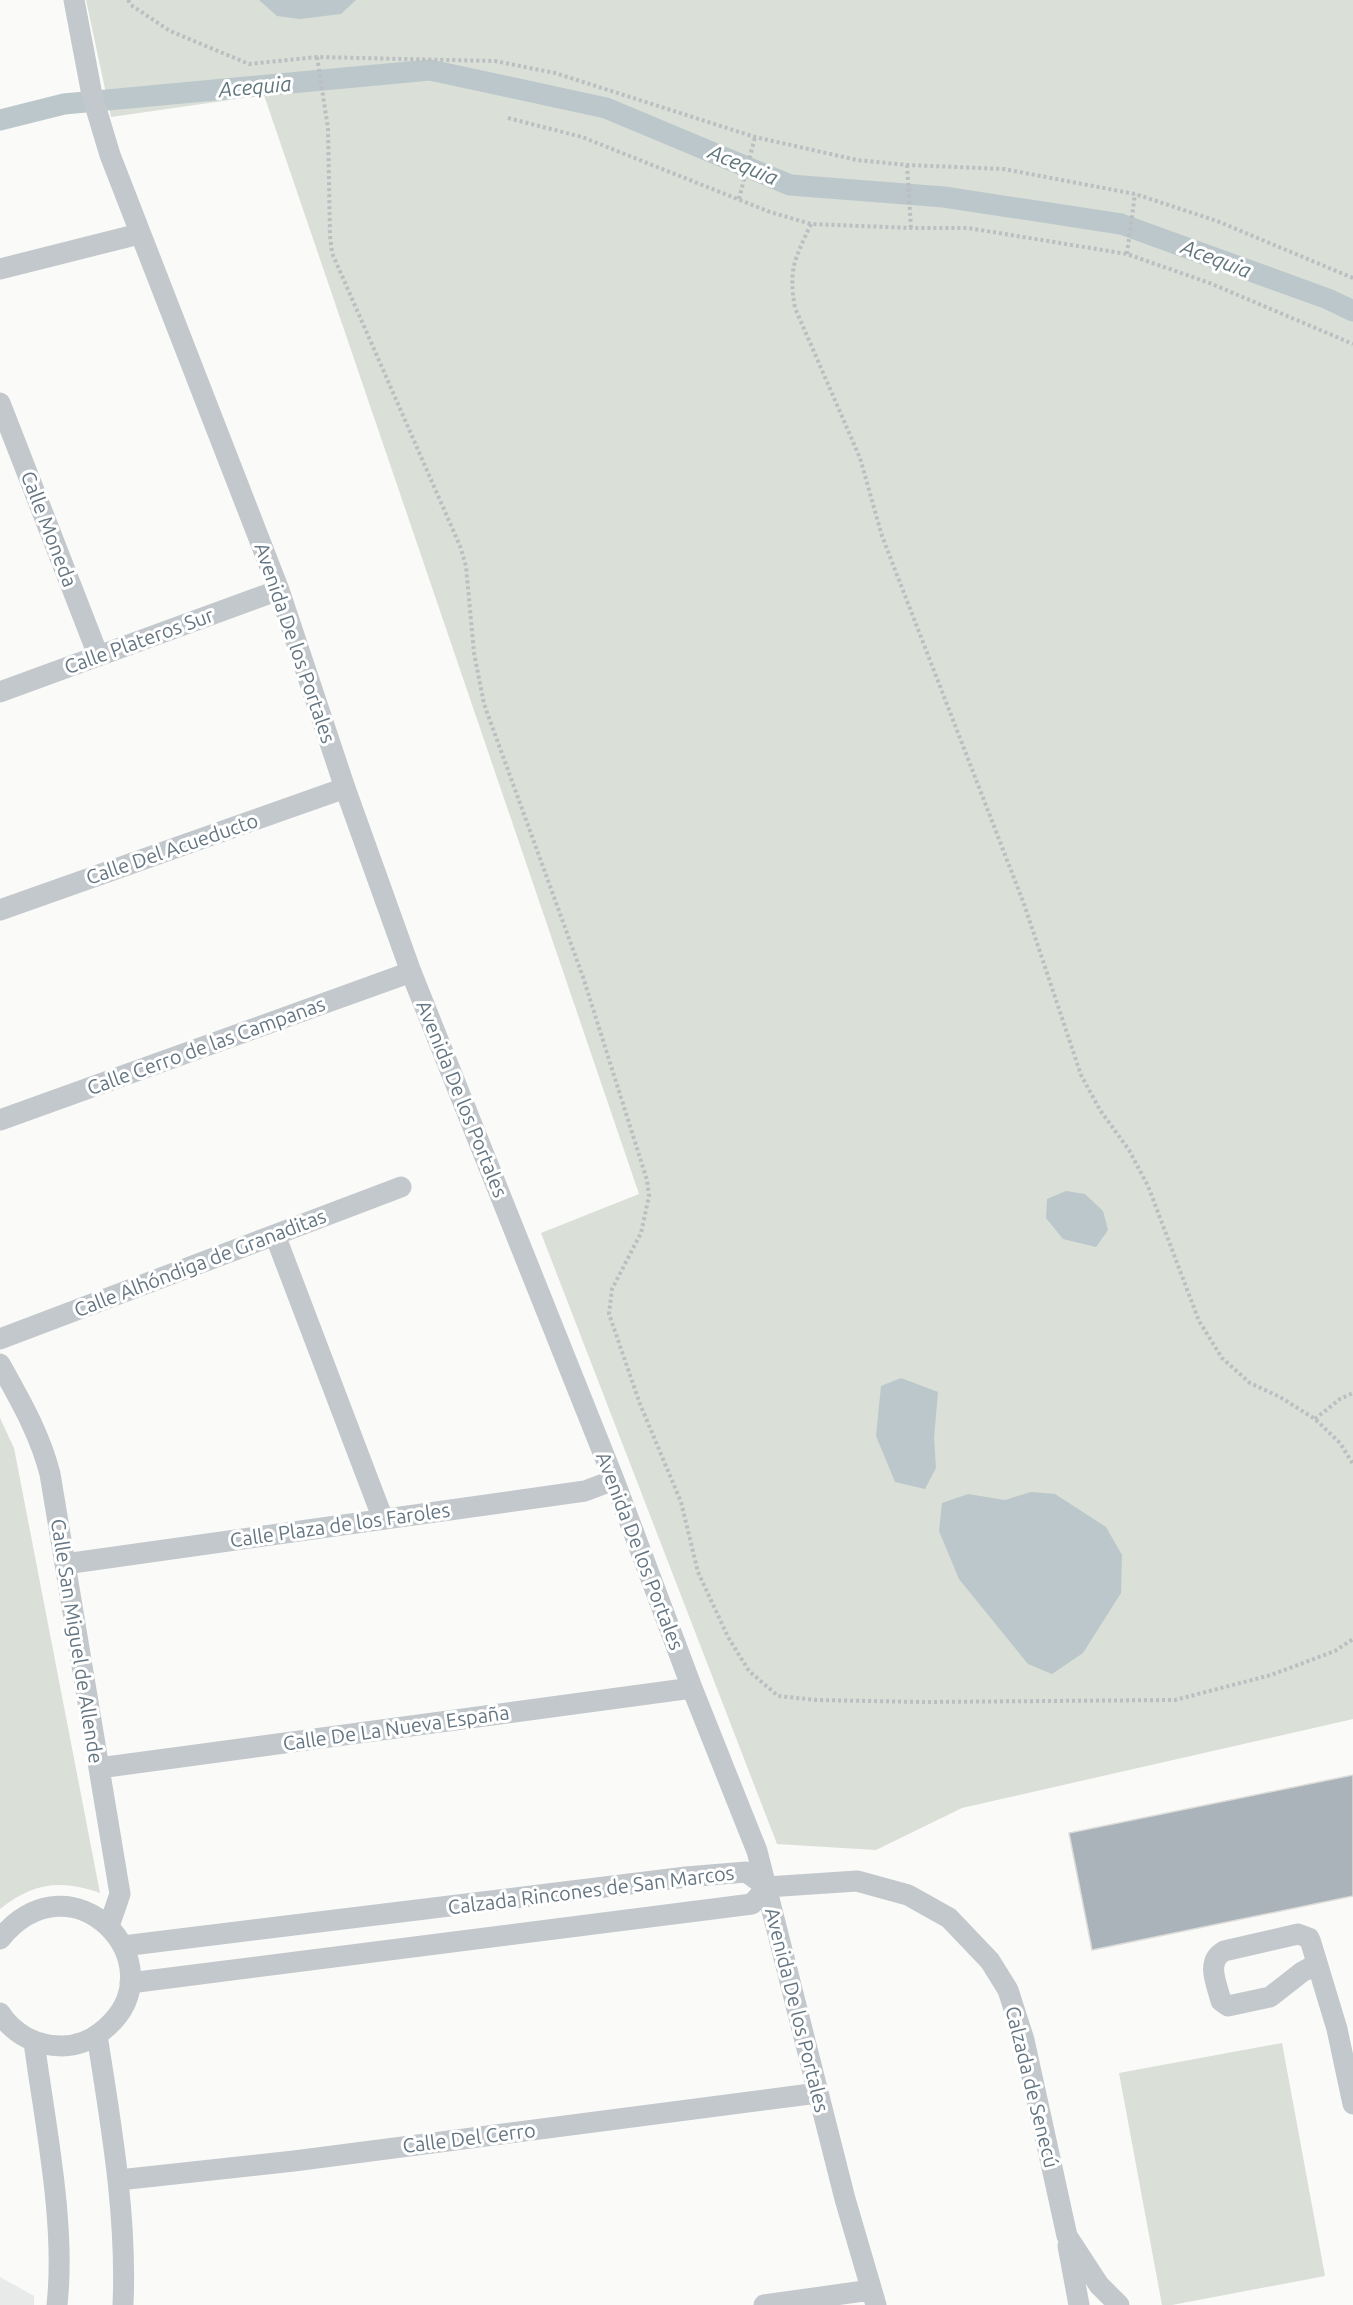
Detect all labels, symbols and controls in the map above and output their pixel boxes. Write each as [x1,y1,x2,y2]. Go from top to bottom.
water label: Acequia [217,71,292,101]
water label: Acequia [704,138,782,189]
water label: Acequia [1177,233,1255,282]
street label: Calle Moneda [17,468,82,590]
street label: Avenida De los Portales [250,540,341,746]
street label: Calle Plateros Sur [61,603,217,678]
street label: Calle Del Acueducto [83,808,261,889]
street label: Calle Cerro de las Campanas [84,992,328,1099]
street label: Avenida De los Portales [412,997,513,1201]
street label: Calle Alhóndiga de Granaditas [71,1204,329,1321]
street label: Avenida De los Portales [592,1448,689,1653]
street label: Calle Plaza de los Faroles [228,1498,451,1551]
street label: Calle San Miguel de Allende [47,1517,108,1765]
street label: Calle De La Nueva España [281,1700,511,1755]
street label: Calzada Rincones de San Marcos [447,1861,735,1918]
street label: Avenida De los Portales [761,1905,834,2115]
street label: Calzada de Senecú [1001,2004,1064,2170]
street label: Calle Del Cerro [401,2118,537,2157]

